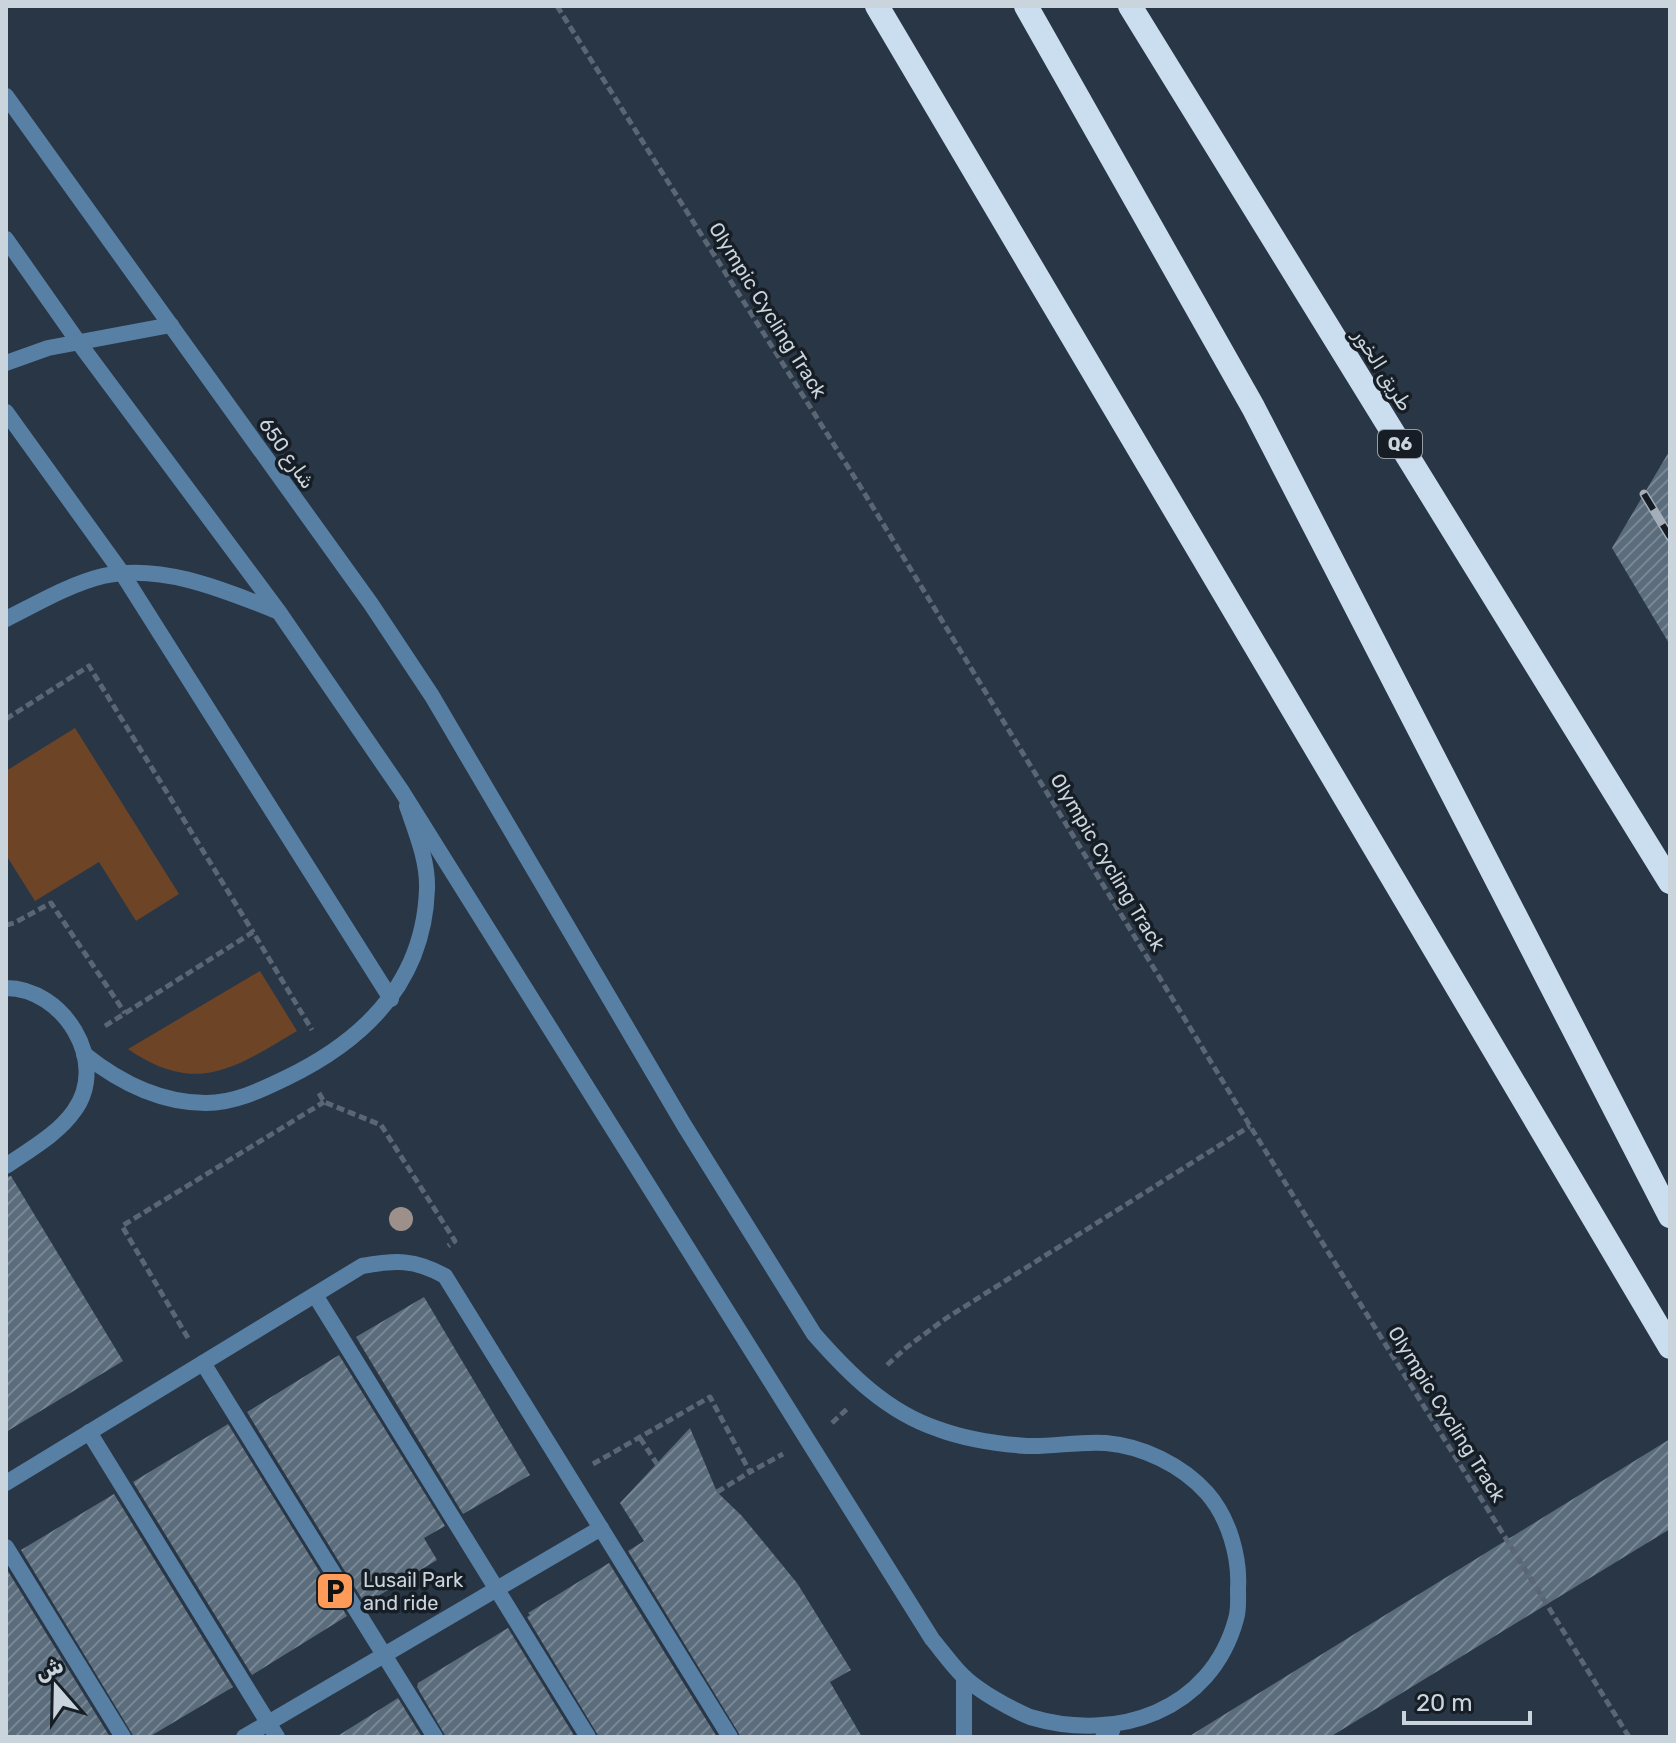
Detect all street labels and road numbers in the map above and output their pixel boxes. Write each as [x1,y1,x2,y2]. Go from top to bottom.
street label: Olympic Cycling Track [704,218,832,403]
street label: طريق الخور [1348,324,1418,415]
street label: شارع 650 [252,413,320,494]
road number: Q6 [1378,430,1422,458]
street label: Olympic Cycling Track [1045,769,1171,956]
street label: Olympic Cycling Track [1383,1322,1511,1507]

